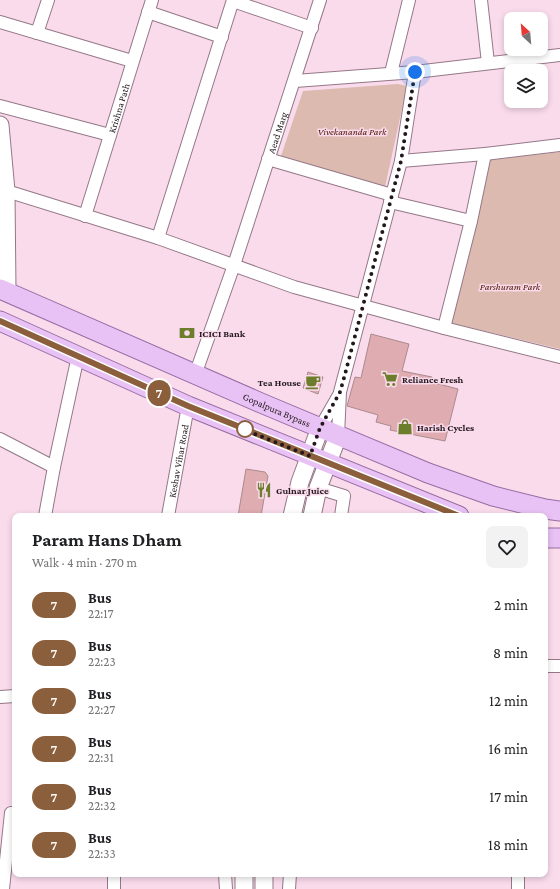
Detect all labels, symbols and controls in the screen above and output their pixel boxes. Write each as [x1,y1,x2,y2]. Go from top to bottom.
north arrow [504,12,548,56]
map controls [504,12,548,108]
your location [405,62,425,82]
button: layers [504,64,548,108]
street label: Krishna Path [106,81,132,134]
street label: Aead Marg [266,110,289,155]
park label: Vivekananda Park [318,126,387,137]
park label: Parshuram Park [480,281,541,292]
bank icon: ICICI Bank [178,324,196,342]
place label: ICICI Bank [199,328,246,339]
supermarket icon: Reliance Fresh [381,370,399,388]
cafe icon: Tea House [304,373,322,391]
place label: Reliance Fresh [402,374,464,385]
place label: Tea House [258,377,301,388]
line badge: 7 [146,380,172,406]
text: 7 [156,385,162,401]
street label: Gopalpura Bypass [241,391,312,429]
shop icon: Harish Cycles [396,418,414,436]
unlabelled marker [236,420,254,438]
place label: Harish Cycles [417,422,474,433]
street label: Keshav Vihar Road [166,423,191,499]
restaurant icon: Gulnar Juice [255,481,273,499]
place label: Gulnar Juice [276,485,329,496]
button: heart [486,526,528,568]
text: Param Hans Dham [32,529,182,550]
text: Walk · 4 min · 270 m [32,555,137,570]
text: Bus [88,590,111,606]
text: 7 [51,597,57,613]
text: 2 min [494,597,528,613]
text: 22:17 [88,606,114,621]
text: Bus [88,638,111,654]
text: 7 [51,645,57,661]
text: 8 min [493,645,528,661]
text: 22:23 [88,654,116,669]
text: Bus [88,686,111,702]
text: 7 [51,693,57,709]
text: 12 min [489,693,528,709]
text: 22:27 [88,702,115,717]
text: Bus [88,734,111,750]
text: 7 [51,741,57,757]
text: 16 min [489,741,528,757]
text: 22:31 [88,750,114,765]
text: Bus [88,782,111,798]
text: 7 [51,789,57,805]
text: 17 min [489,789,528,805]
text: 22:32 [88,798,116,813]
text: Bus [88,830,111,846]
text: 7 [51,837,57,853]
text: 18 min [488,837,528,853]
text: 22:33 [88,846,116,861]

